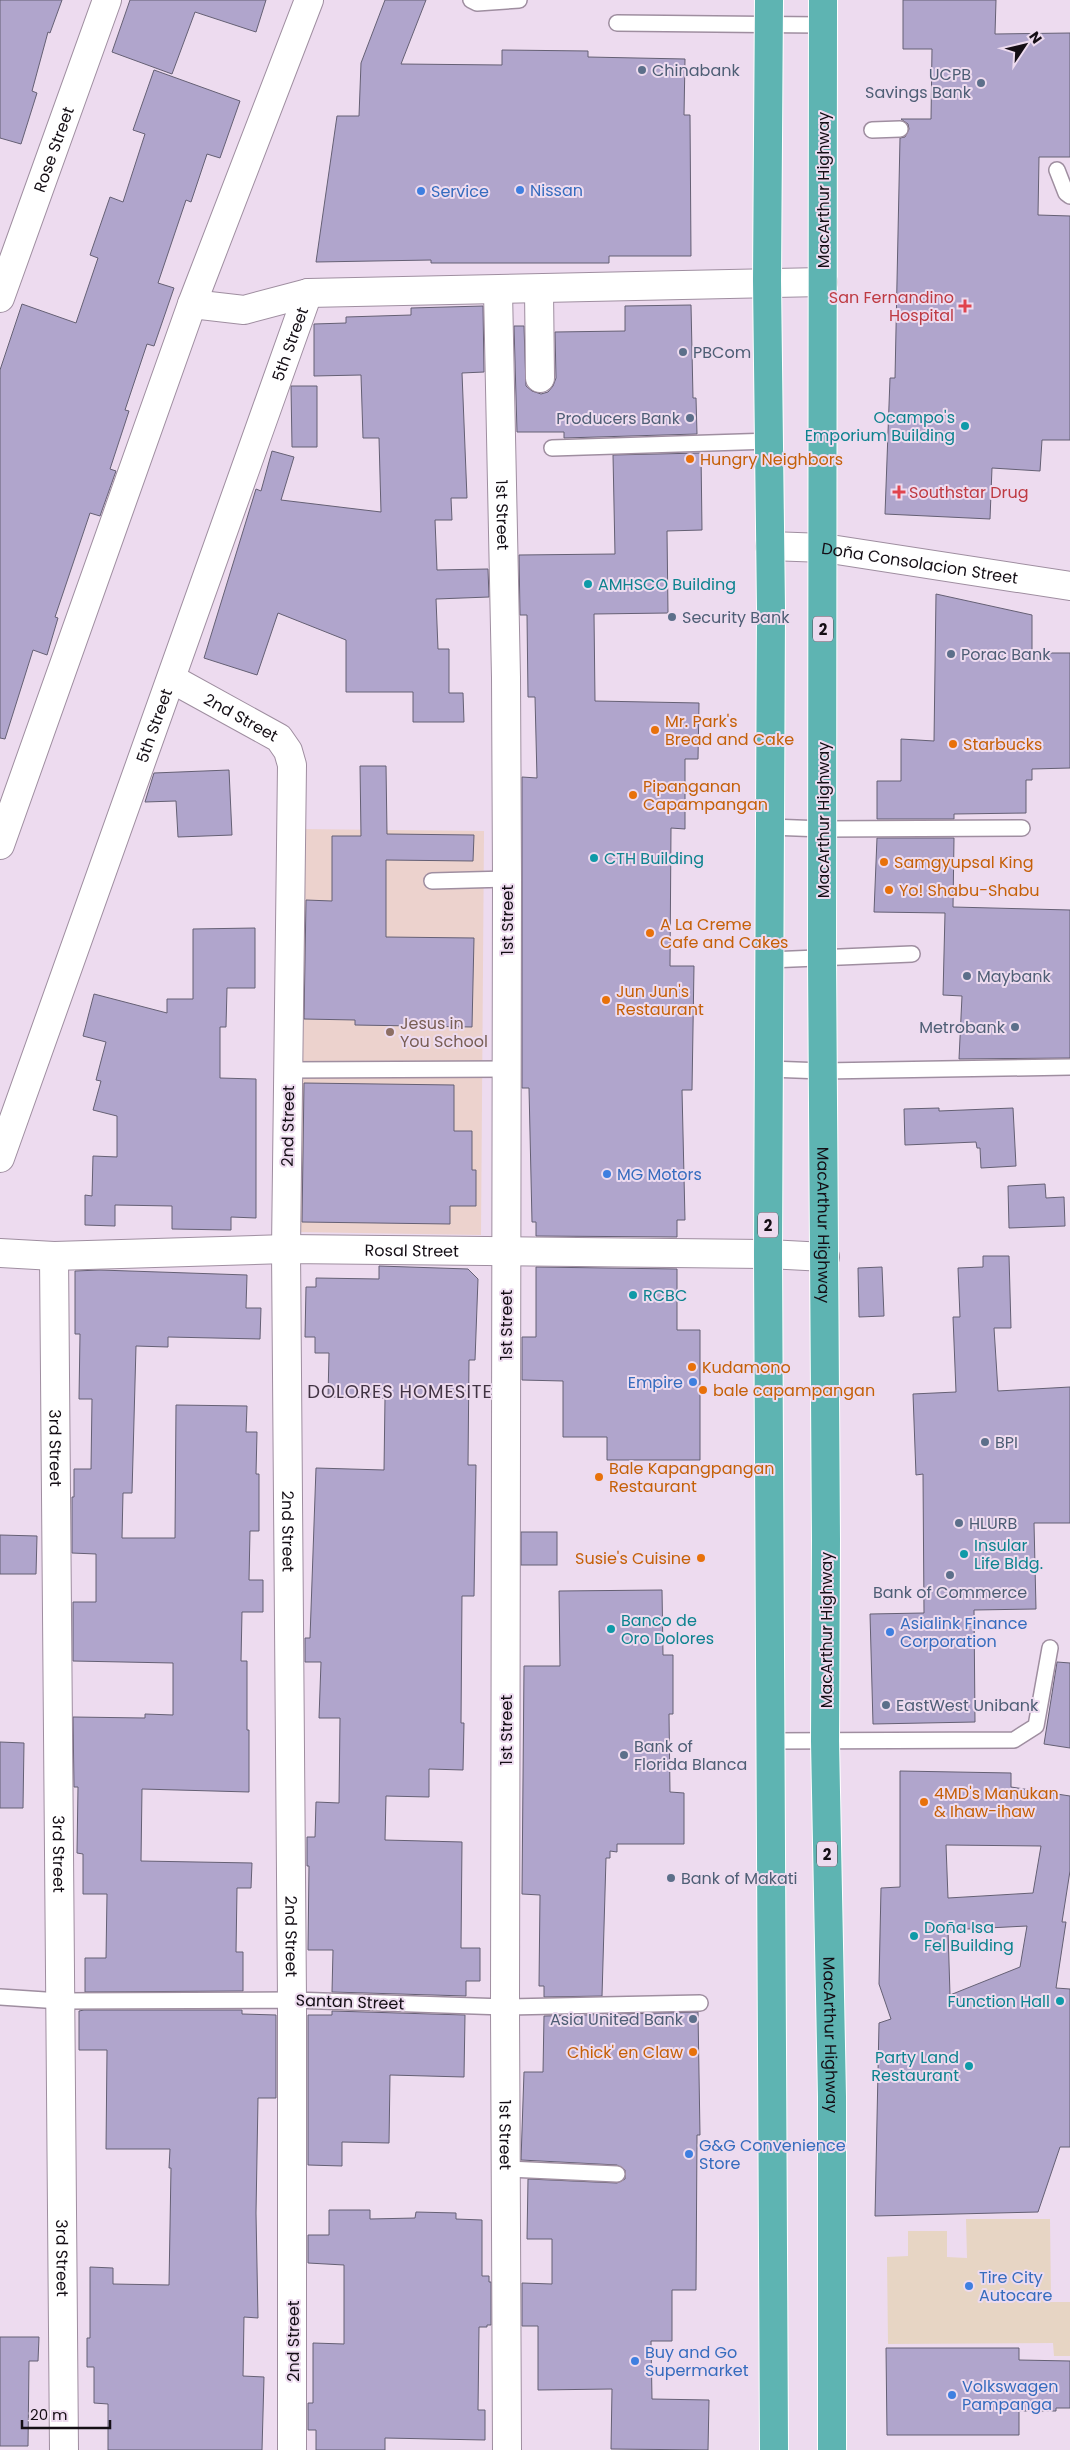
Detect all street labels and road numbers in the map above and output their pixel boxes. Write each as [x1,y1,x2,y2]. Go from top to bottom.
street label: Rose Street [27,103,79,195]
street label: MacArthur Highway [812,112,835,268]
street label: 5th Street [266,304,314,384]
street label: 1st Street [490,479,515,551]
street label: Doña Consolacion Street [820,536,1020,589]
road number: 2 [813,616,833,642]
street label: 5th Street [130,685,178,766]
street label: 2nd Street [200,687,283,747]
street label: MacArthur Highway [812,742,835,898]
street label: 1st Street [496,885,519,955]
street label: 2nd Street [276,1085,300,1167]
street label: MacArthur Highway [812,1147,836,1303]
road number: 2 [758,1212,778,1238]
street label: Rosal Street [365,1238,459,1262]
street label: 1st Street [495,1290,518,1360]
street label: 3rd Street [44,1409,67,1487]
street label: 2nd Street [276,1491,300,1572]
street label: MacArthur Highway [815,1552,838,1708]
street label: 1st Street [495,1695,518,1765]
street label: 3rd Street [47,1815,71,1893]
road number: 2 [817,1842,837,1866]
street label: 2nd Street [280,1896,303,1977]
street label: MacArthur Highway [818,1956,844,2113]
street label: Santan Street [295,1989,405,2015]
street label: 1st Street [494,2100,517,2170]
street label: 3rd Street [51,2219,74,2297]
street label: 2nd Street [282,2300,305,2382]

